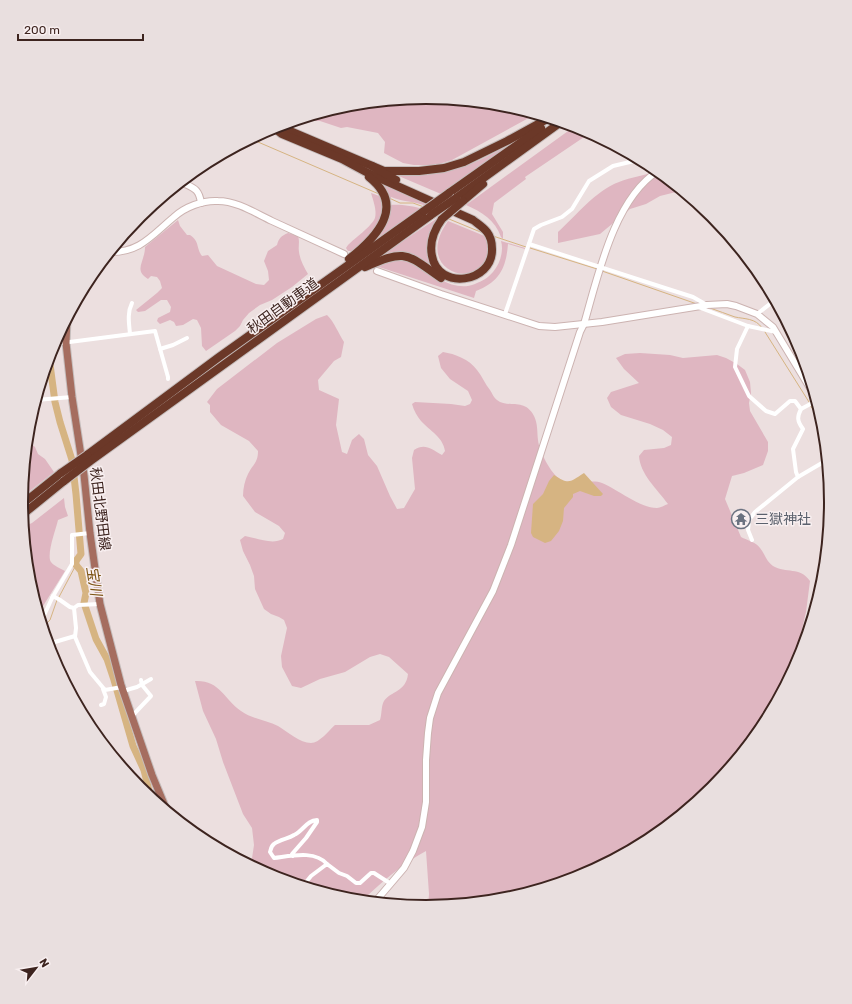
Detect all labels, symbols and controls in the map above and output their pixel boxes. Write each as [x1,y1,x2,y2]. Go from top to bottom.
scale bar [18,16,143,42]
text: 200 m [24,23,60,37]
street label: 秋田自動車道 [244,274,322,338]
street label: 秋田北野田線 [86,466,114,552]
temple icon: 三獄神社 [730,508,752,530]
place label: 三獄神社 [755,511,811,528]
water label: 宝川 [83,565,106,599]
north arrow [16,948,56,988]
text: N [37,956,52,970]

